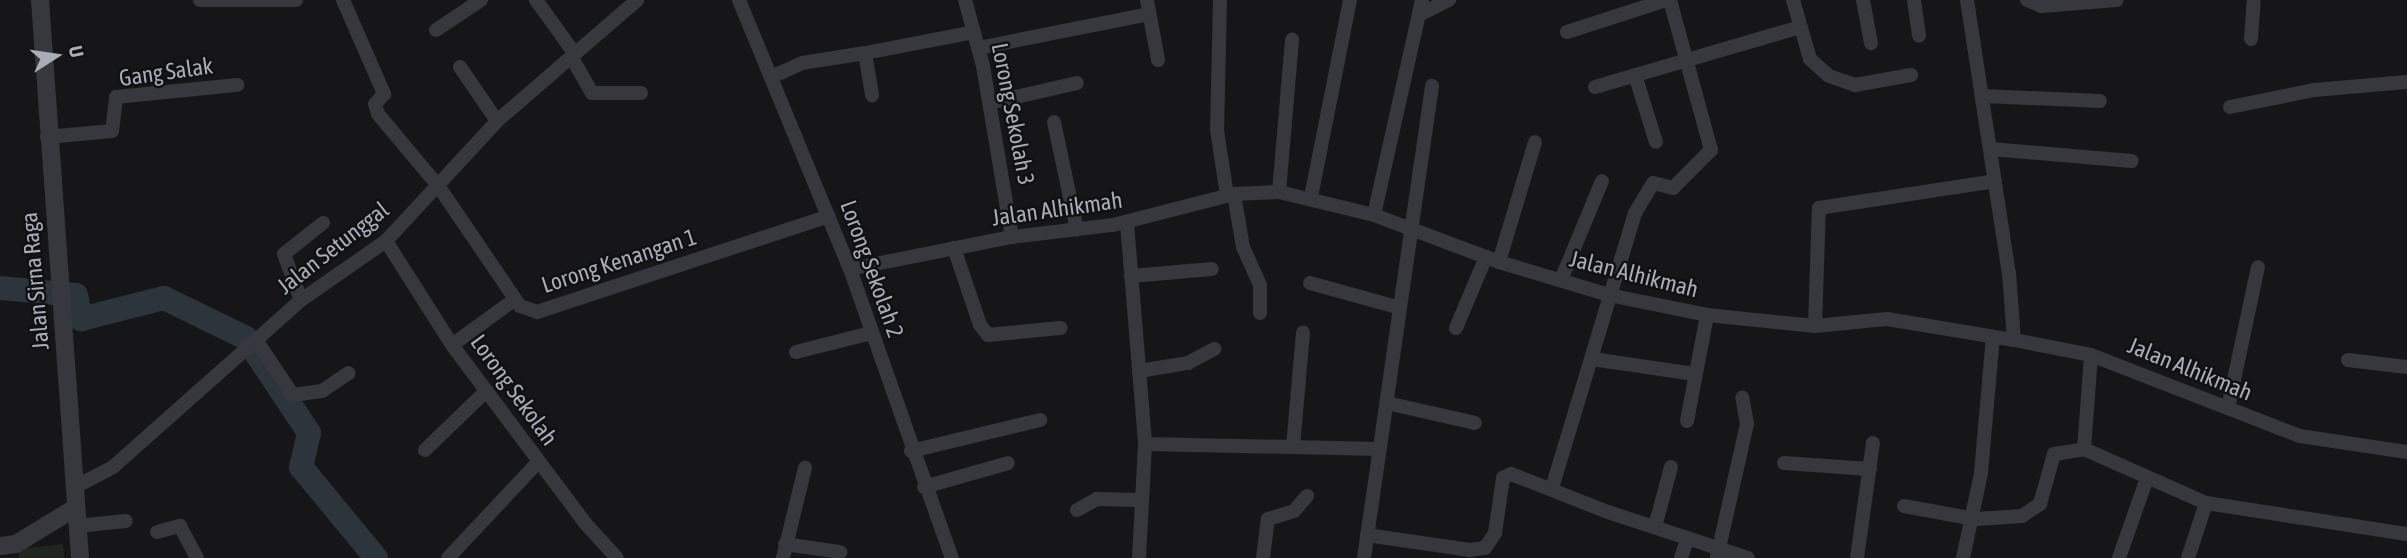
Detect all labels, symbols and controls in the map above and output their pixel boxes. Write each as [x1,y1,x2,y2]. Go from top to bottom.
north arrow [21,21,91,91]
street label: Lorong Sekolah 3 [986,41,1040,187]
text: U [65,44,88,59]
street label: Gang Salak [117,52,215,92]
street label: Jalan Alhikmah [990,186,1124,232]
street label: Jalan Setunggal [272,196,394,300]
street label: Lorong Sekolah 2 [834,197,910,341]
street label: Jalan Sirna Raga [15,211,55,351]
street label: Lorong Kenangan 1 [538,223,700,299]
street label: Jalan Alhikmah [1567,245,1701,303]
street label: Lorong Sekolah [465,329,563,451]
street label: Jalan Alhikmah [2124,332,2256,406]

